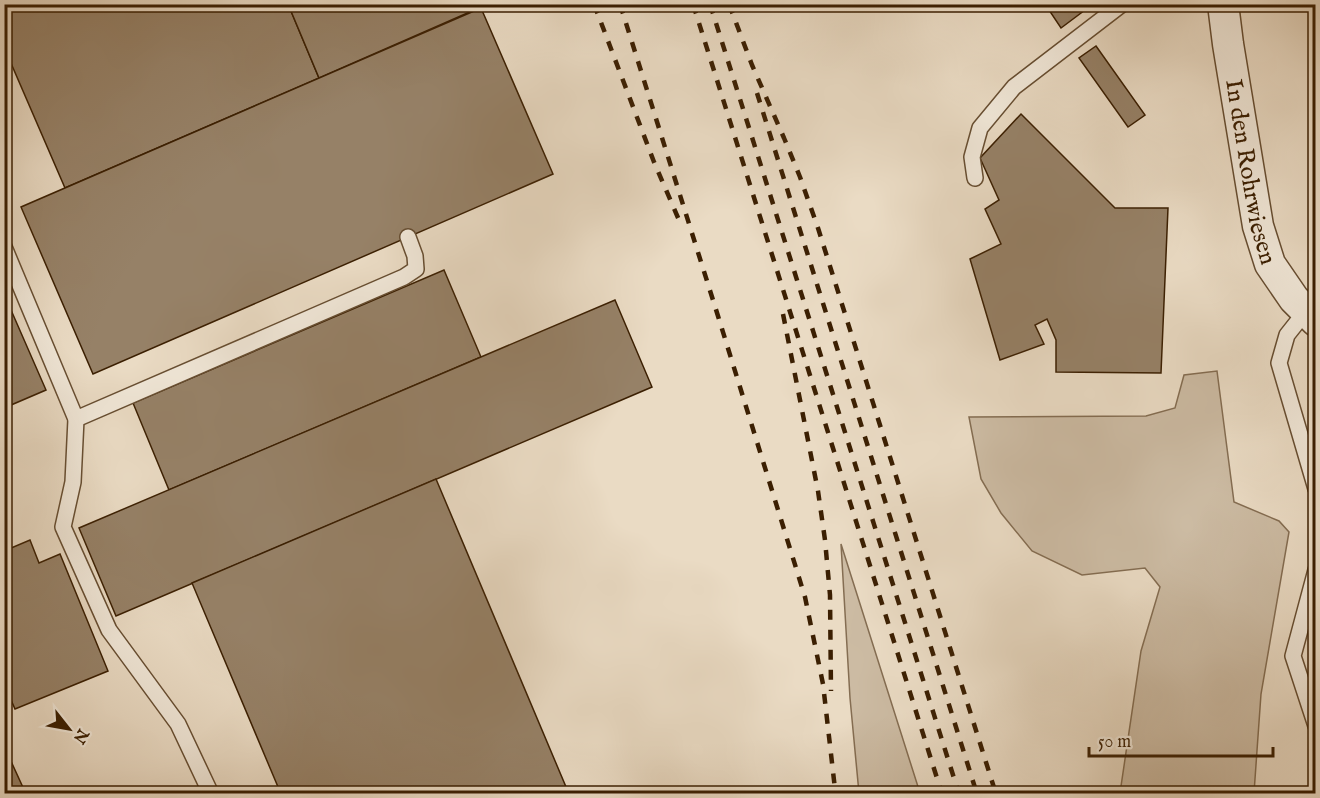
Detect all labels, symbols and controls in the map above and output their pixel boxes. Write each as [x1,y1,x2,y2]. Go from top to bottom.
street label: In den Rohrwiesen [1217,77,1283,269]
north arrow [39,699,99,759]
scale bar [1089,720,1274,758]
text: N [68,724,93,747]
text: 50 m [1098,731,1131,754]

